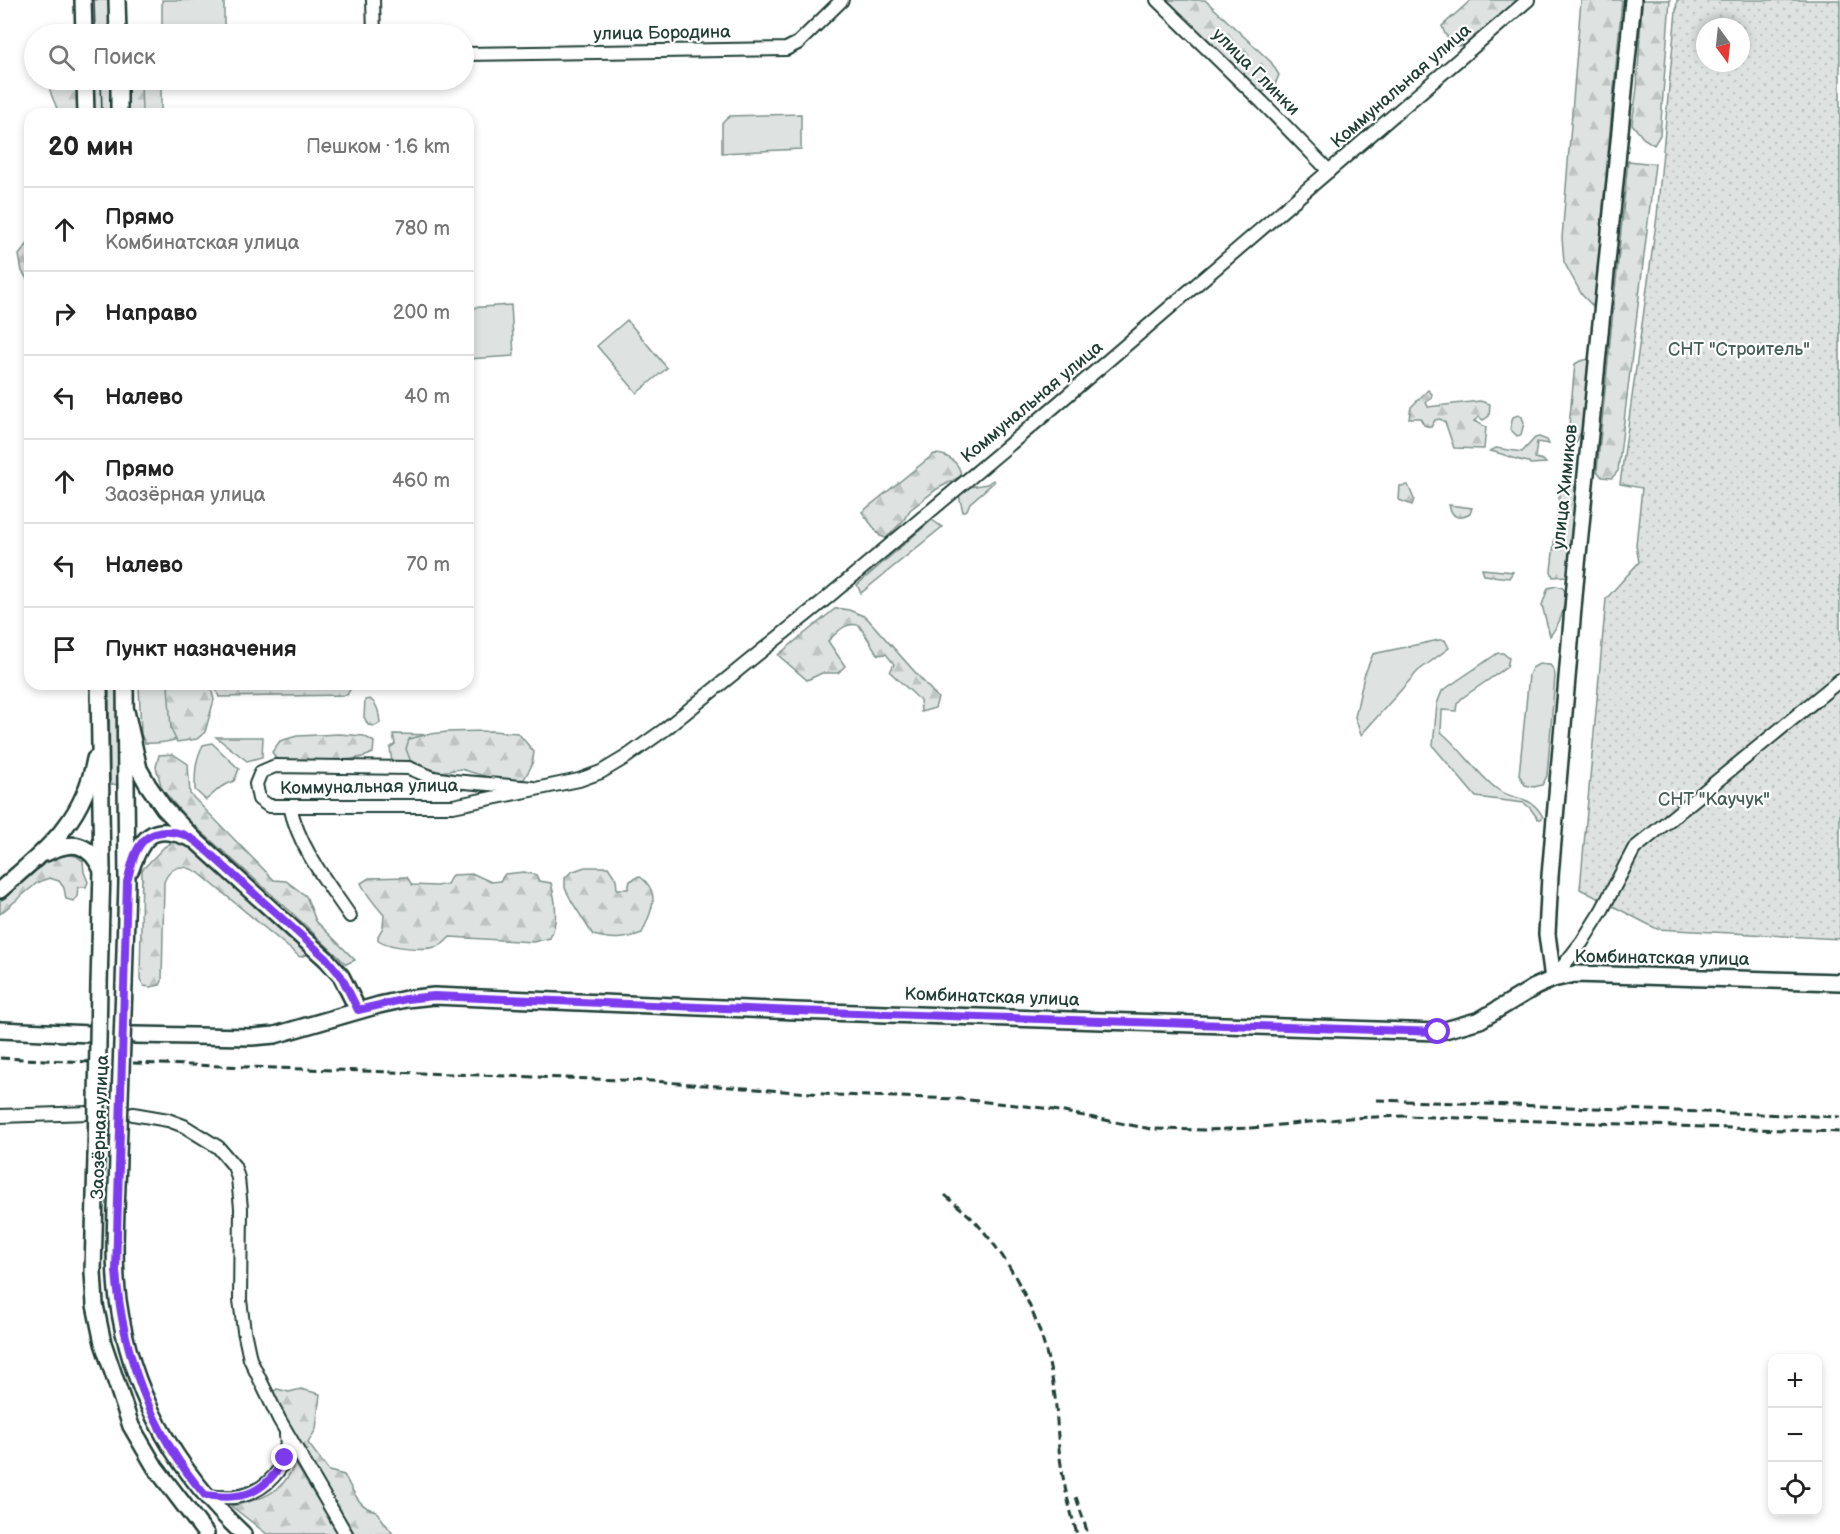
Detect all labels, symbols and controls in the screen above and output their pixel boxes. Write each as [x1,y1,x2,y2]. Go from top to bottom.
north arrow [1696,18,1750,72]
street label: Коммунальная улица [1327,19,1476,152]
street label: улица Бородина [593,21,731,45]
search box [24,24,474,90]
street label: улица Глинки [1208,24,1304,120]
icon: search [45,41,78,74]
text: Поиск [93,44,156,71]
text: 20 мин [48,132,133,163]
text: Пешком · 1.6 km [306,135,450,159]
text: Прямо [105,204,174,231]
icon: ahead [48,213,81,246]
text: 780 m [395,217,450,241]
text: Комбинатская улица [105,231,299,255]
icon: right [48,297,81,330]
text: Направо [105,300,197,327]
text: 200 m [393,301,450,325]
street label: Коммунальная улица [957,336,1107,467]
park label: СНТ "Строитель" [1668,339,1810,360]
icon: left [48,381,81,414]
text: Налево [105,384,183,411]
text: 40 m [404,385,450,409]
street label: улица Химиков [1548,423,1582,551]
text: Прямо [105,456,174,483]
icon: ahead [48,465,81,498]
text: 460 m [392,469,450,493]
text: Заозёрная улица [105,483,266,507]
icon: left [48,549,81,582]
text: Налево [105,552,183,579]
text: 70 m [406,553,450,577]
icon: arrive [48,633,81,666]
text: Пункт назначения [105,636,297,663]
street label: Коммунальная улица [280,775,459,799]
park label: СНТ "Каучук" [1658,789,1770,810]
street label: Комбинатская улица [1574,946,1750,970]
street label: Комбинатская улица [904,983,1080,1011]
route start [1424,1018,1450,1044]
street label: Заозёрная улица [87,1054,113,1200]
map controls [1768,1354,1822,1516]
button: + [1768,1354,1822,1408]
button: − [1768,1408,1822,1462]
route end [271,1444,297,1470]
button: locate [1768,1462,1822,1516]

